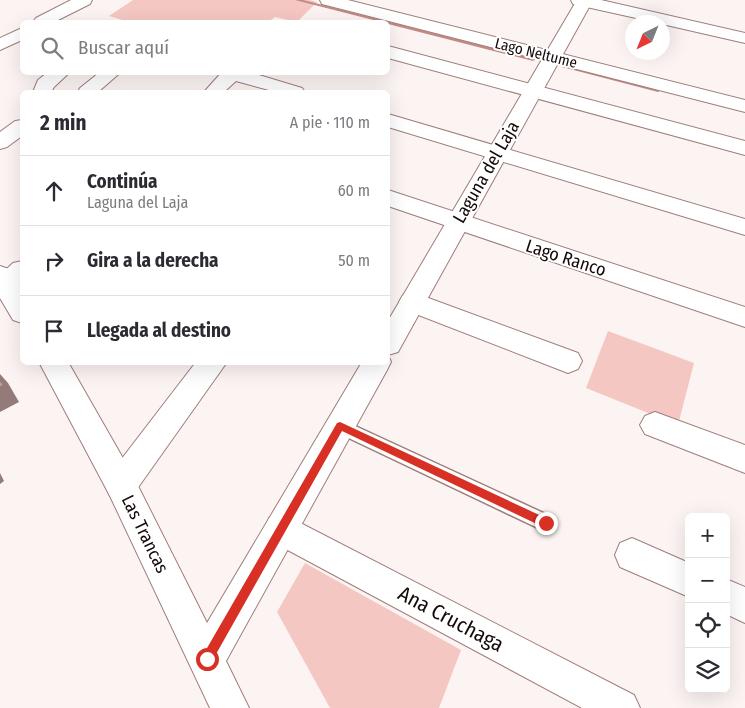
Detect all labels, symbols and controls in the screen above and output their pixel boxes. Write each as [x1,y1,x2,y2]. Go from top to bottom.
north arrow [625,15,670,60]
search box [20,20,390,75]
icon: search [38,34,66,62]
street label: Lago Neltume [493,34,579,72]
text: Buscar aquí [78,36,169,59]
text: 2 min [40,110,87,136]
text: A pie · 110 m [290,113,370,132]
street label: Laguna del Laja [448,117,524,227]
text: Continúa [87,170,158,193]
icon: ahead [40,177,68,205]
text: 60 m [338,181,370,200]
text: Laguna del Laja [87,193,188,212]
street label: Lago Ranco [523,235,609,281]
icon: right [40,247,68,275]
text: Gira a la derecha [87,249,219,272]
text: 50 m [338,251,370,270]
icon: arrive [40,317,68,345]
text: Llegada al destino [87,319,231,342]
street label: Las Trancas [117,491,173,577]
route end [535,512,558,535]
map controls [685,513,730,693]
button: + [685,513,730,558]
button: − [685,558,730,603]
street label: Ana Cruchaga [394,580,508,658]
button: locate [685,603,730,648]
route start [196,648,219,671]
button: layers [685,648,730,693]

